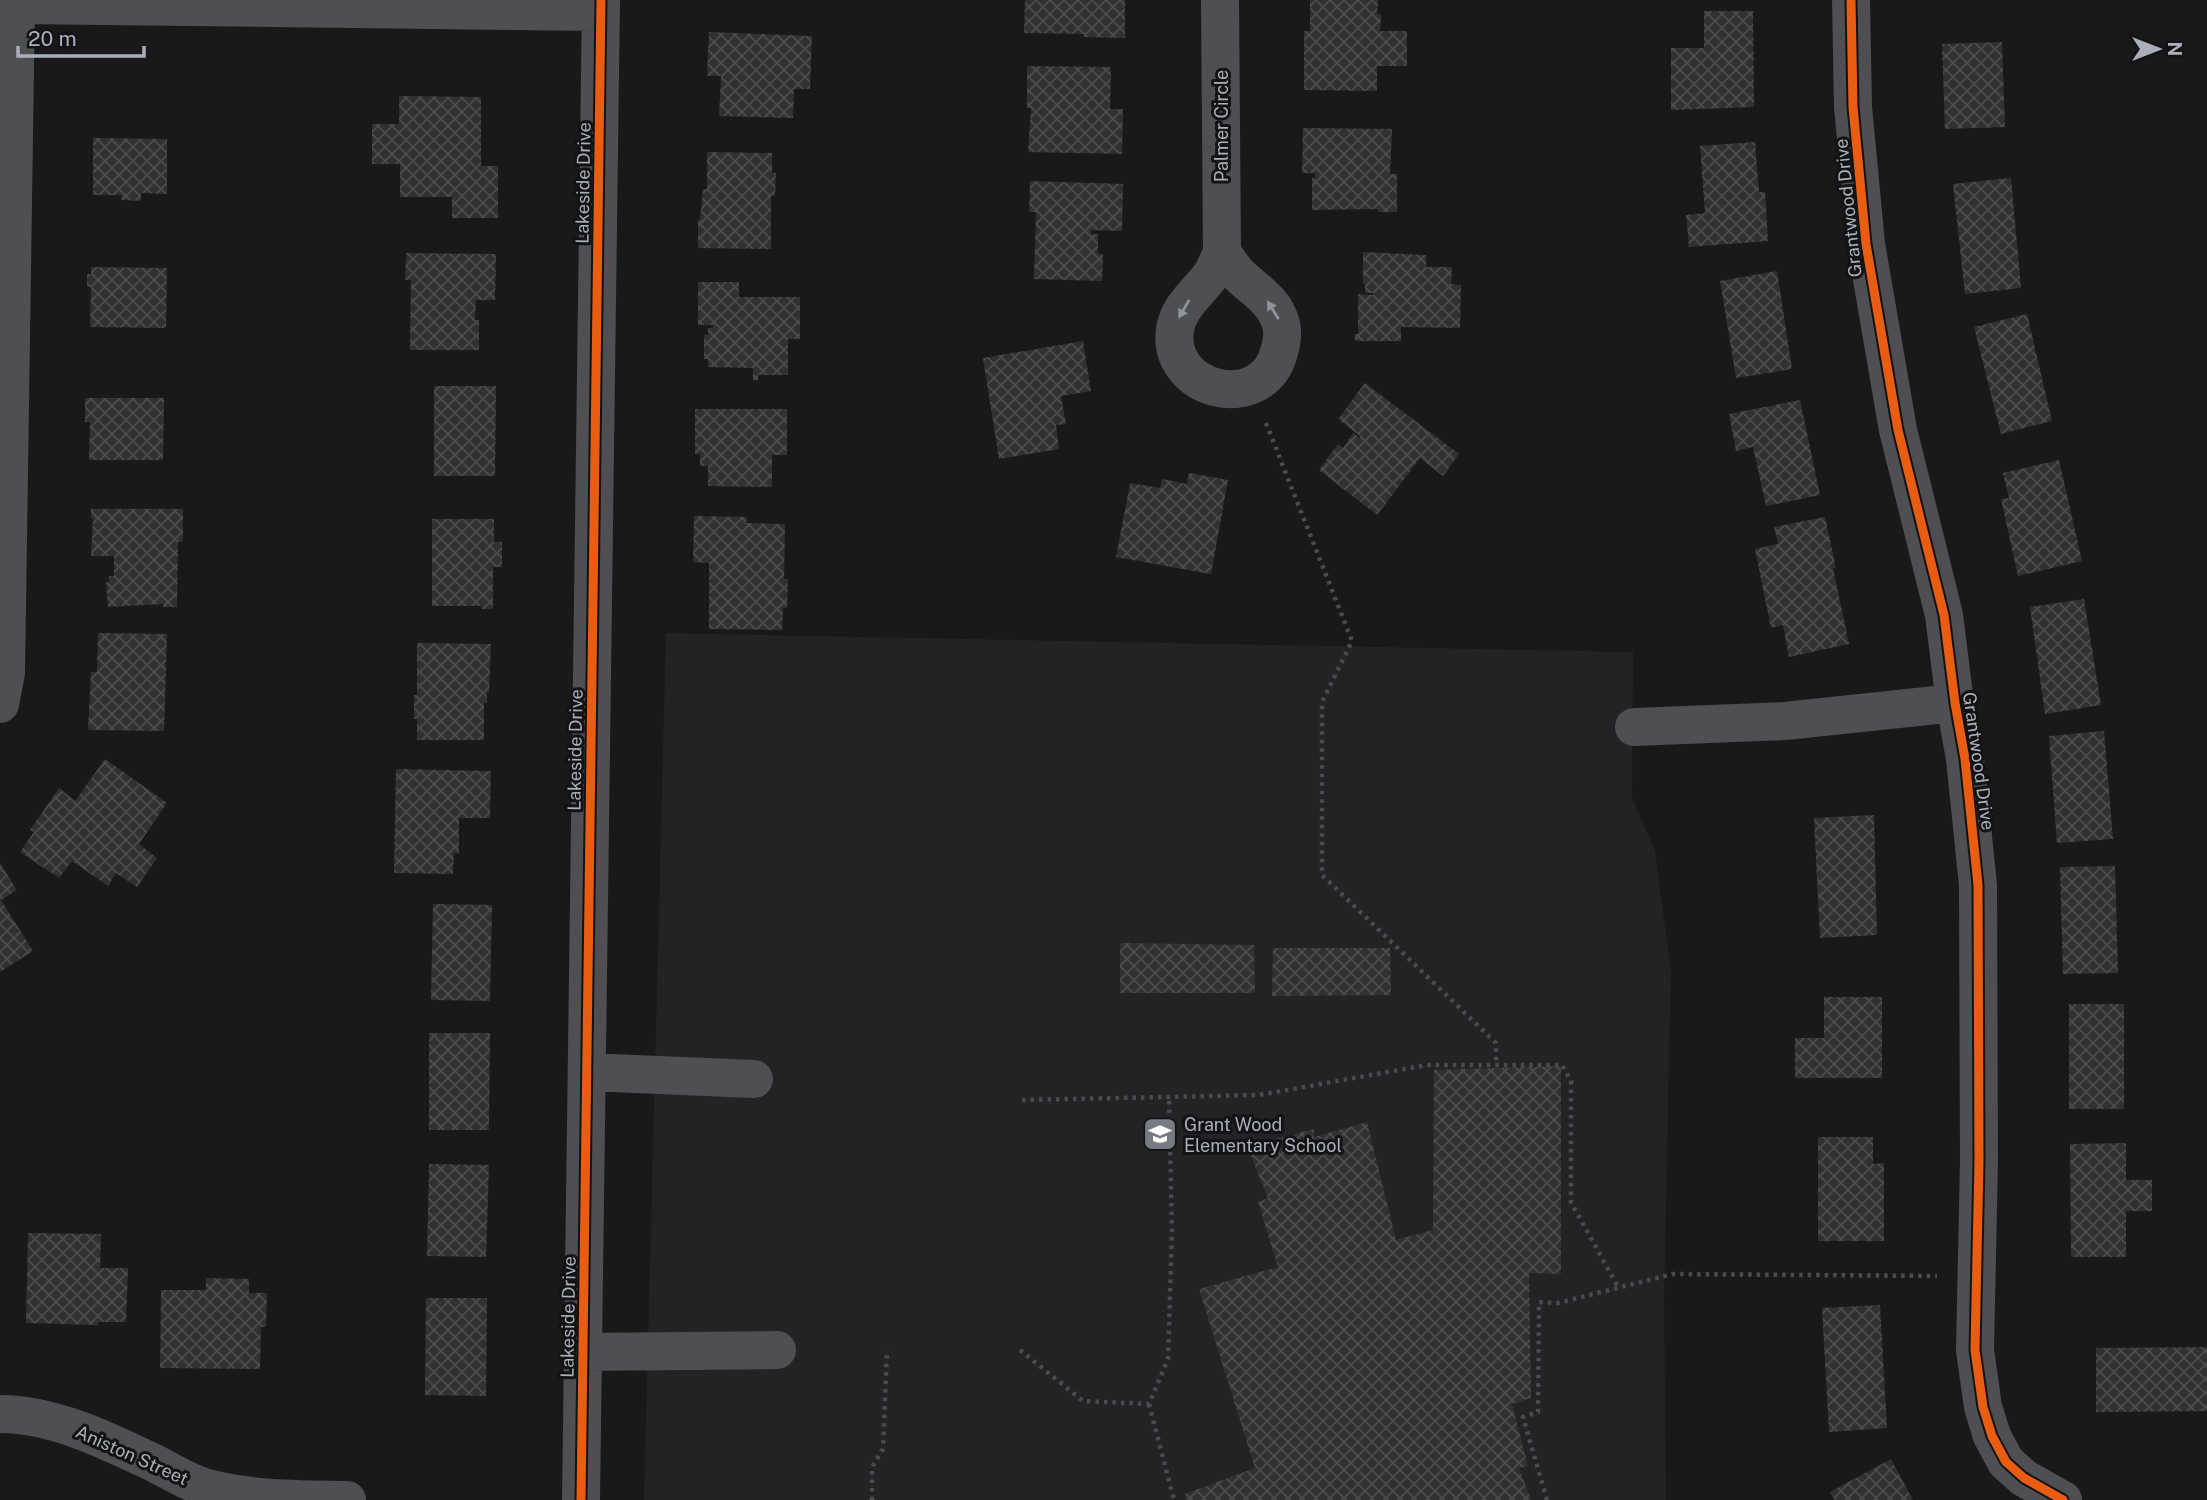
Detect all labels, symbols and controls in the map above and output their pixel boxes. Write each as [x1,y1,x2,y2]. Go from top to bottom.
scale bar [18,14,144,58]
north arrow [2123,14,2193,84]
text: 20 m [28,26,77,51]
text: N [2164,42,2186,56]
street label: Palmer Circle [1211,70,1232,182]
street label: Lakeside Drive [571,122,595,244]
street label: Grantwood Drive [1830,138,1866,278]
one-way arrow [1178,299,1190,318]
one-way arrow [1267,300,1280,319]
street label: Lakeside Drive [563,689,587,811]
street label: Grantwood Drive [1959,691,1999,831]
place label: Grant Wood Elementary School [1184,1114,1342,1156]
school or university icon: Grant Wood Elementary School [1141,1115,1179,1153]
street label: Lakeside Drive [556,1256,580,1378]
street label: Aniston Street [73,1421,191,1489]

